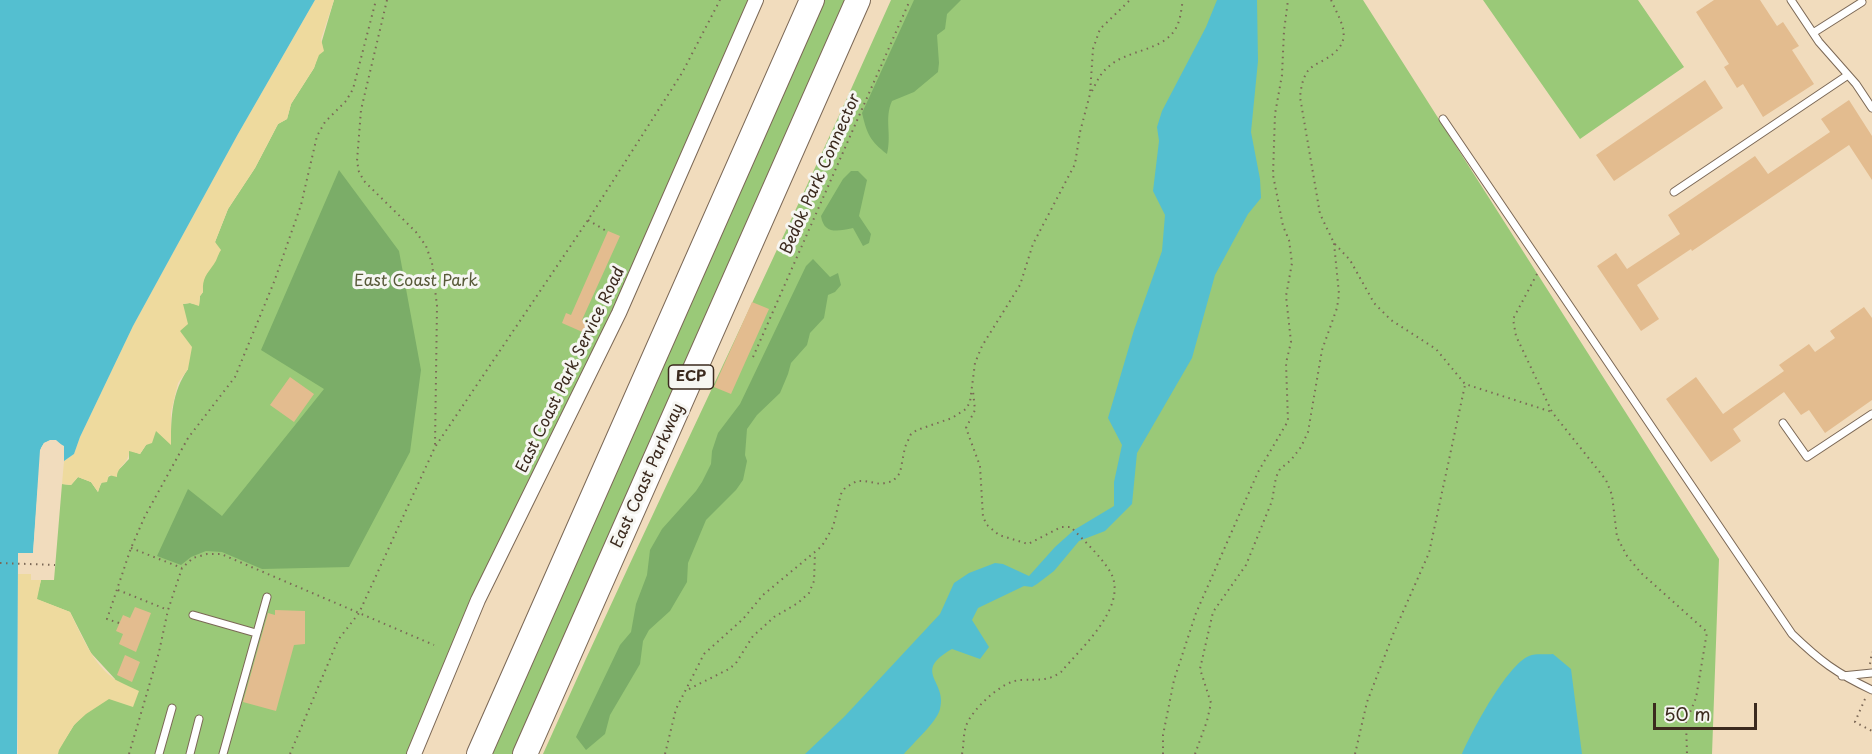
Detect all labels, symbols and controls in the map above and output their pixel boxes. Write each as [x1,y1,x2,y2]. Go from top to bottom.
street label: Bedok Park Connector [777,91,865,257]
street label: East Coast Park Service Road [513,264,629,476]
park label: East Coast Park [354,272,478,292]
road number: ECP [668,365,714,389]
street label: East Coast Parkway [607,401,689,551]
scale bar [1656,691,1760,729]
text: 50 m [1664,700,1711,727]

